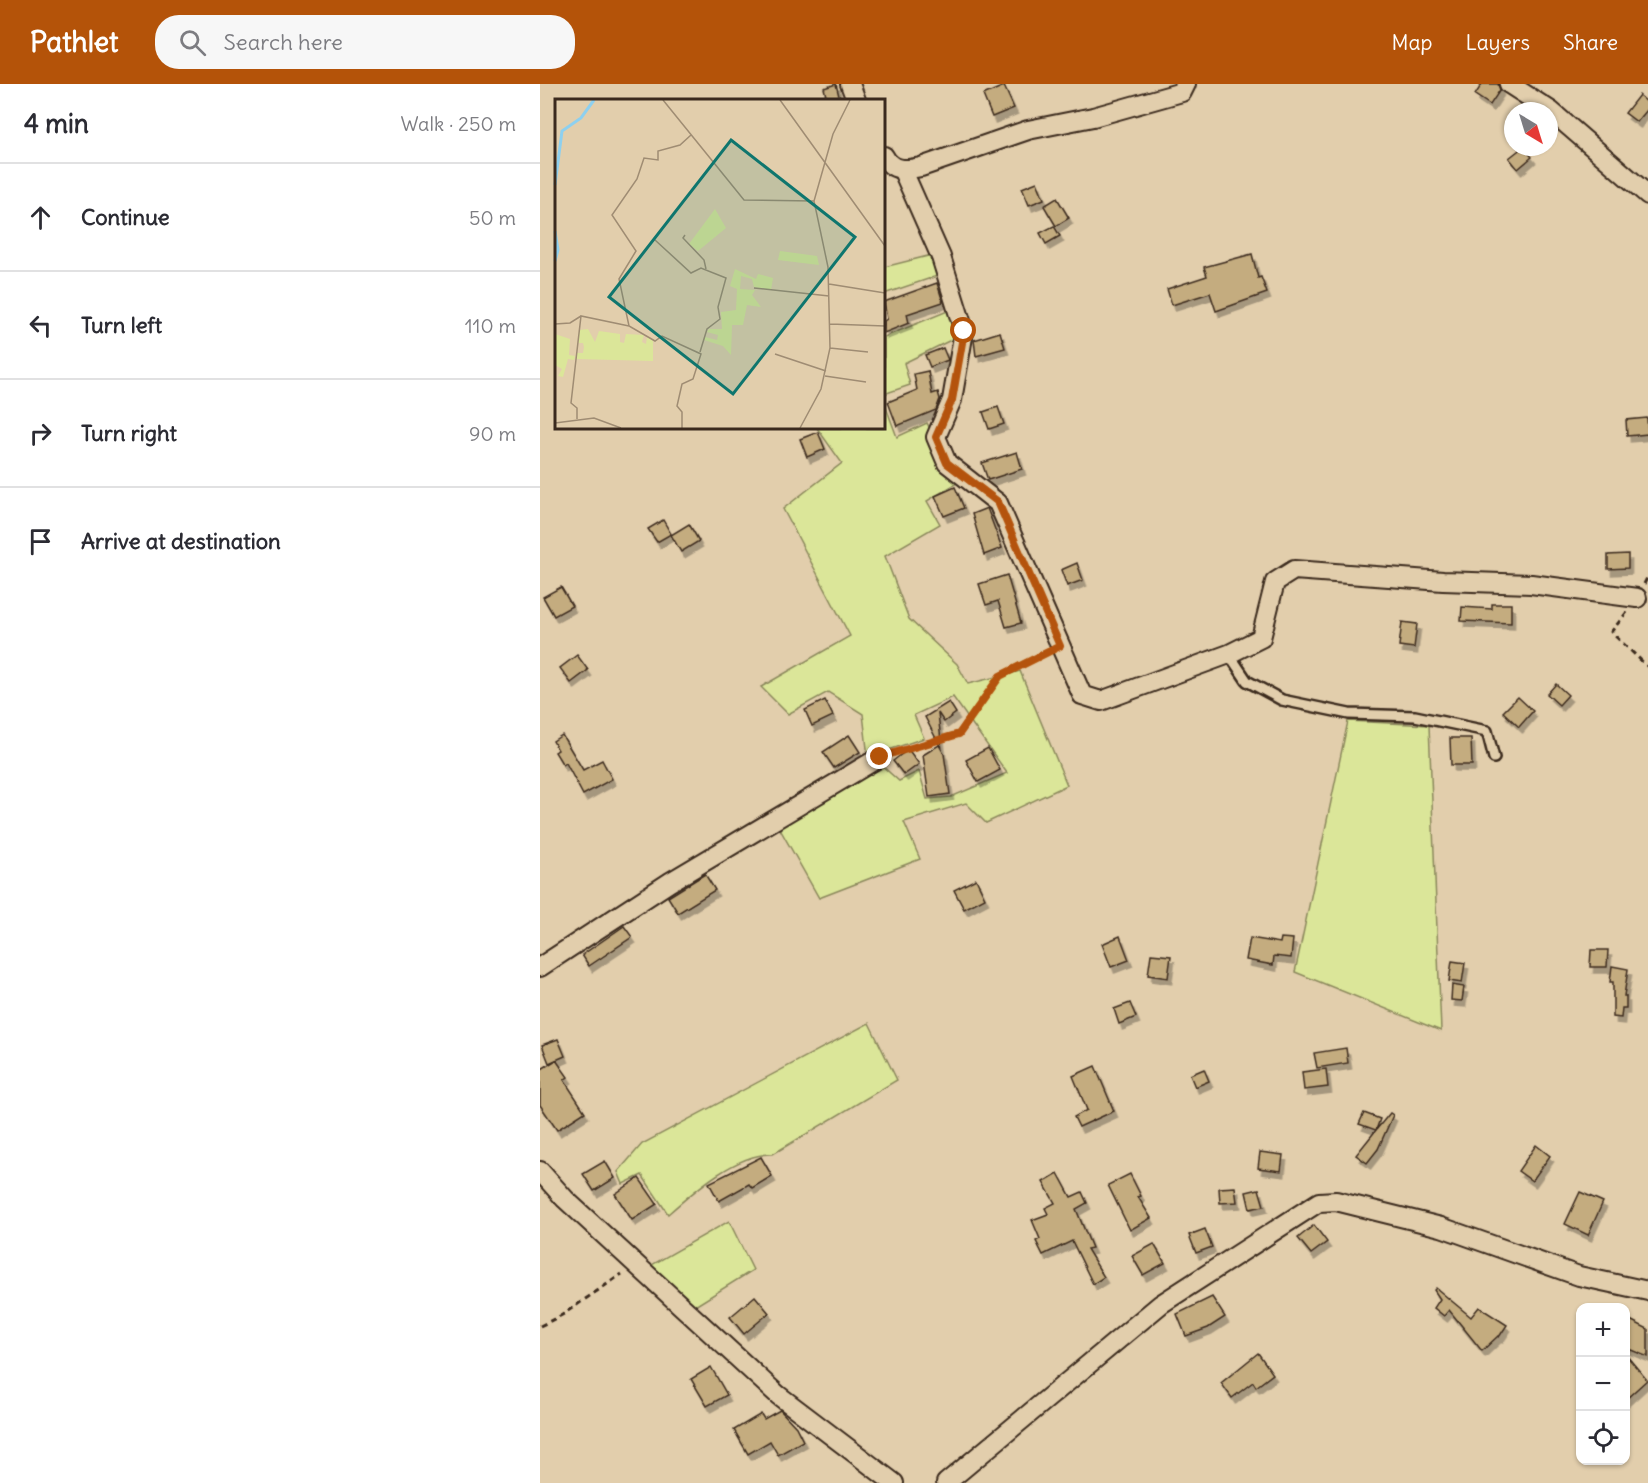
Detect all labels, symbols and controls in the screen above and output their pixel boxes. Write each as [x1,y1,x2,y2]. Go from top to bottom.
search box [155,15,575,69]
text: Pathlet [30,24,119,60]
icon: search [176,26,209,59]
text: Search here [224,28,343,56]
text: Map [1392,29,1432,56]
text: Layers [1465,29,1530,56]
text: Share [1563,29,1618,56]
inset map [555,99,885,429]
north arrow [1504,102,1558,156]
text: 4 min [24,107,89,140]
text: Walk · 250 m [401,111,516,136]
icon: ahead [24,201,57,234]
text: Continue [81,203,170,231]
text: 50 m [469,205,516,230]
icon: left [24,309,57,342]
text: Turn left [81,311,162,339]
text: 110 m [465,313,516,338]
route start [950,317,976,343]
icon: right [24,417,57,450]
text: Turn right [81,419,177,447]
text: 90 m [469,421,516,446]
icon: arrive [24,525,57,558]
text: Arrive at destination [81,527,281,555]
route end [866,743,892,769]
map controls [1576,1303,1630,1465]
button: + [1576,1303,1630,1357]
button: − [1576,1357,1630,1411]
button: locate [1576,1411,1630,1465]

